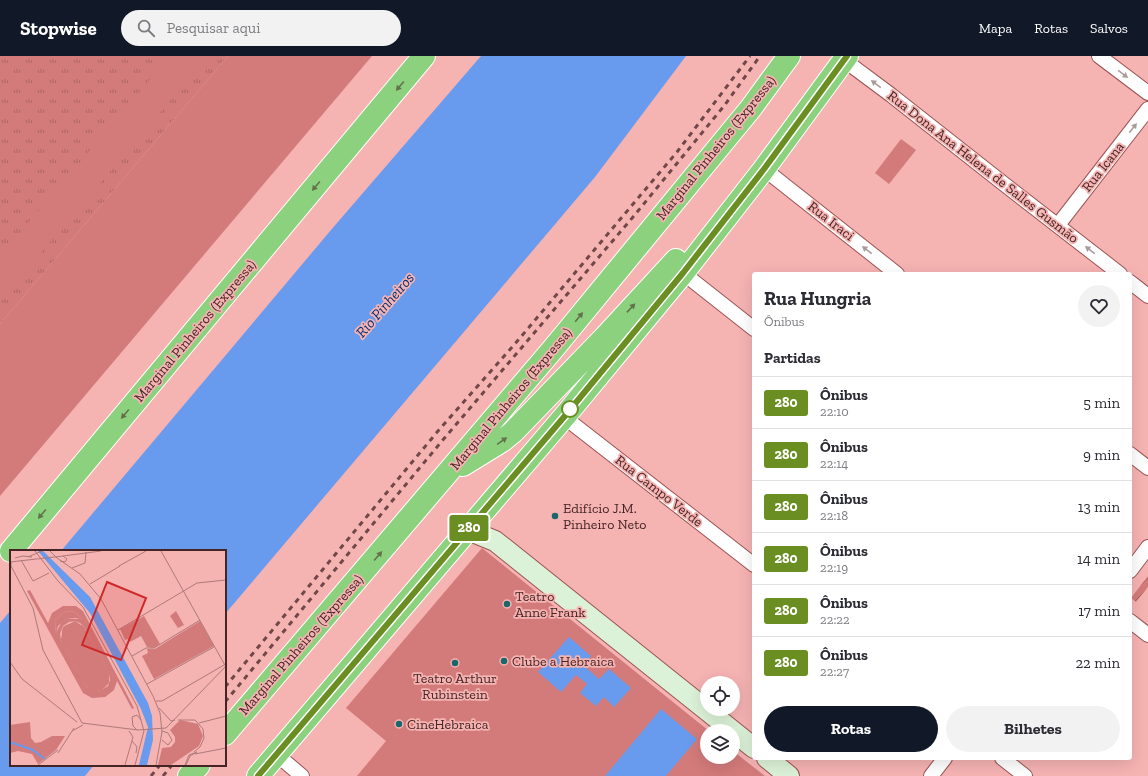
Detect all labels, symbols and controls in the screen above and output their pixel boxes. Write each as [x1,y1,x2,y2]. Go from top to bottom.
search box [121,10,401,46]
text: Stopwise [20,17,97,40]
icon: search [135,17,157,39]
text: Pesquisar aqui [167,19,260,37]
text: Mapa [979,20,1012,37]
text: Rotas [1034,20,1068,37]
text: Salvos [1090,20,1128,37]
one-way arrow [1118,70,1129,79]
street label: Marginal Pinheiros (Expressa) [653,72,780,224]
one-way arrow [871,80,882,89]
one-way arrow [395,81,404,91]
street label: Rua Dona Ana Helena de Salles Gusmão [884,87,1082,247]
one-way arrow [1129,123,1137,133]
street label: Rua Icana [1078,138,1128,195]
one-way arrow [312,180,321,191]
street label: Rua Iraci [804,198,858,244]
one-way arrow [861,246,872,254]
one-way arrow [1084,246,1095,254]
street label: Marginal Pinheiros (Expressa) [130,256,260,406]
water label: Rio Pinheiros [352,269,418,341]
button: heart [1078,285,1120,327]
text: Rua Hungria [764,287,871,310]
one-way arrow [627,303,636,313]
one-way arrow [575,312,584,323]
text: Ônibus [764,314,804,329]
street label: Marginal Pinheiros (Expressa) [446,324,576,474]
text: Partidas [764,349,821,367]
text: Ônibus [820,386,868,404]
text: 280 [774,394,798,411]
text: 5 min [1083,394,1120,412]
unlabelled marker [561,400,579,418]
text: 22:10 [820,404,849,419]
one-way arrow [121,409,130,420]
one-way arrow [496,437,507,445]
text: Ônibus [820,438,868,456]
text: 280 [774,446,798,463]
text: 9 min [1083,446,1120,464]
street label: Rua Campo Verde [612,451,707,531]
text: 22:14 [820,456,848,471]
text: Ônibus [820,490,868,508]
text: 280 [774,498,798,515]
text: 13 min [1078,498,1120,516]
place label: Edifício J.M. Pinheiro Neto [563,500,647,533]
text: 22:18 [820,508,848,523]
one-way arrow [37,509,46,520]
marker: Edifício J.M. Pinheiro Neto [550,511,560,521]
line badge: 280 [446,515,492,541]
text: 280 [457,519,481,536]
text: Ônibus [820,542,868,560]
inset map [10,550,226,766]
one-way arrow [373,550,382,561]
text: 280 [774,550,798,567]
text: 14 min [1077,550,1120,568]
text: 22:19 [820,560,848,575]
street label: Marginal Pinheiros (Expressa) [235,571,367,719]
place label: Teatro Anne Frank [515,588,586,621]
text: Ônibus [820,594,868,612]
marker: Teatro Anne Frank [502,599,512,609]
text: 280 [774,602,798,619]
text: 17 min [1078,602,1120,620]
text: 22:22 [820,612,850,627]
text: Ônibus [820,646,868,664]
place label: Clube a Hebraica [512,653,614,670]
text: 280 [774,654,798,671]
text: 22 min [1075,654,1120,672]
marker: Clube a Hebraica [499,656,509,666]
marker: Teatro Arthur Rubinstein [450,658,460,668]
text: 22:27 [820,664,849,679]
place label: Teatro Arthur Rubinstein [413,670,497,703]
map controls [700,676,740,764]
button: locate [700,676,740,716]
button: Rotas [764,706,938,752]
button: Bilhetes [946,706,1120,752]
place label: CineHebraica [407,716,489,733]
marker: CineHebraica [394,719,404,729]
button: layers [700,724,740,764]

